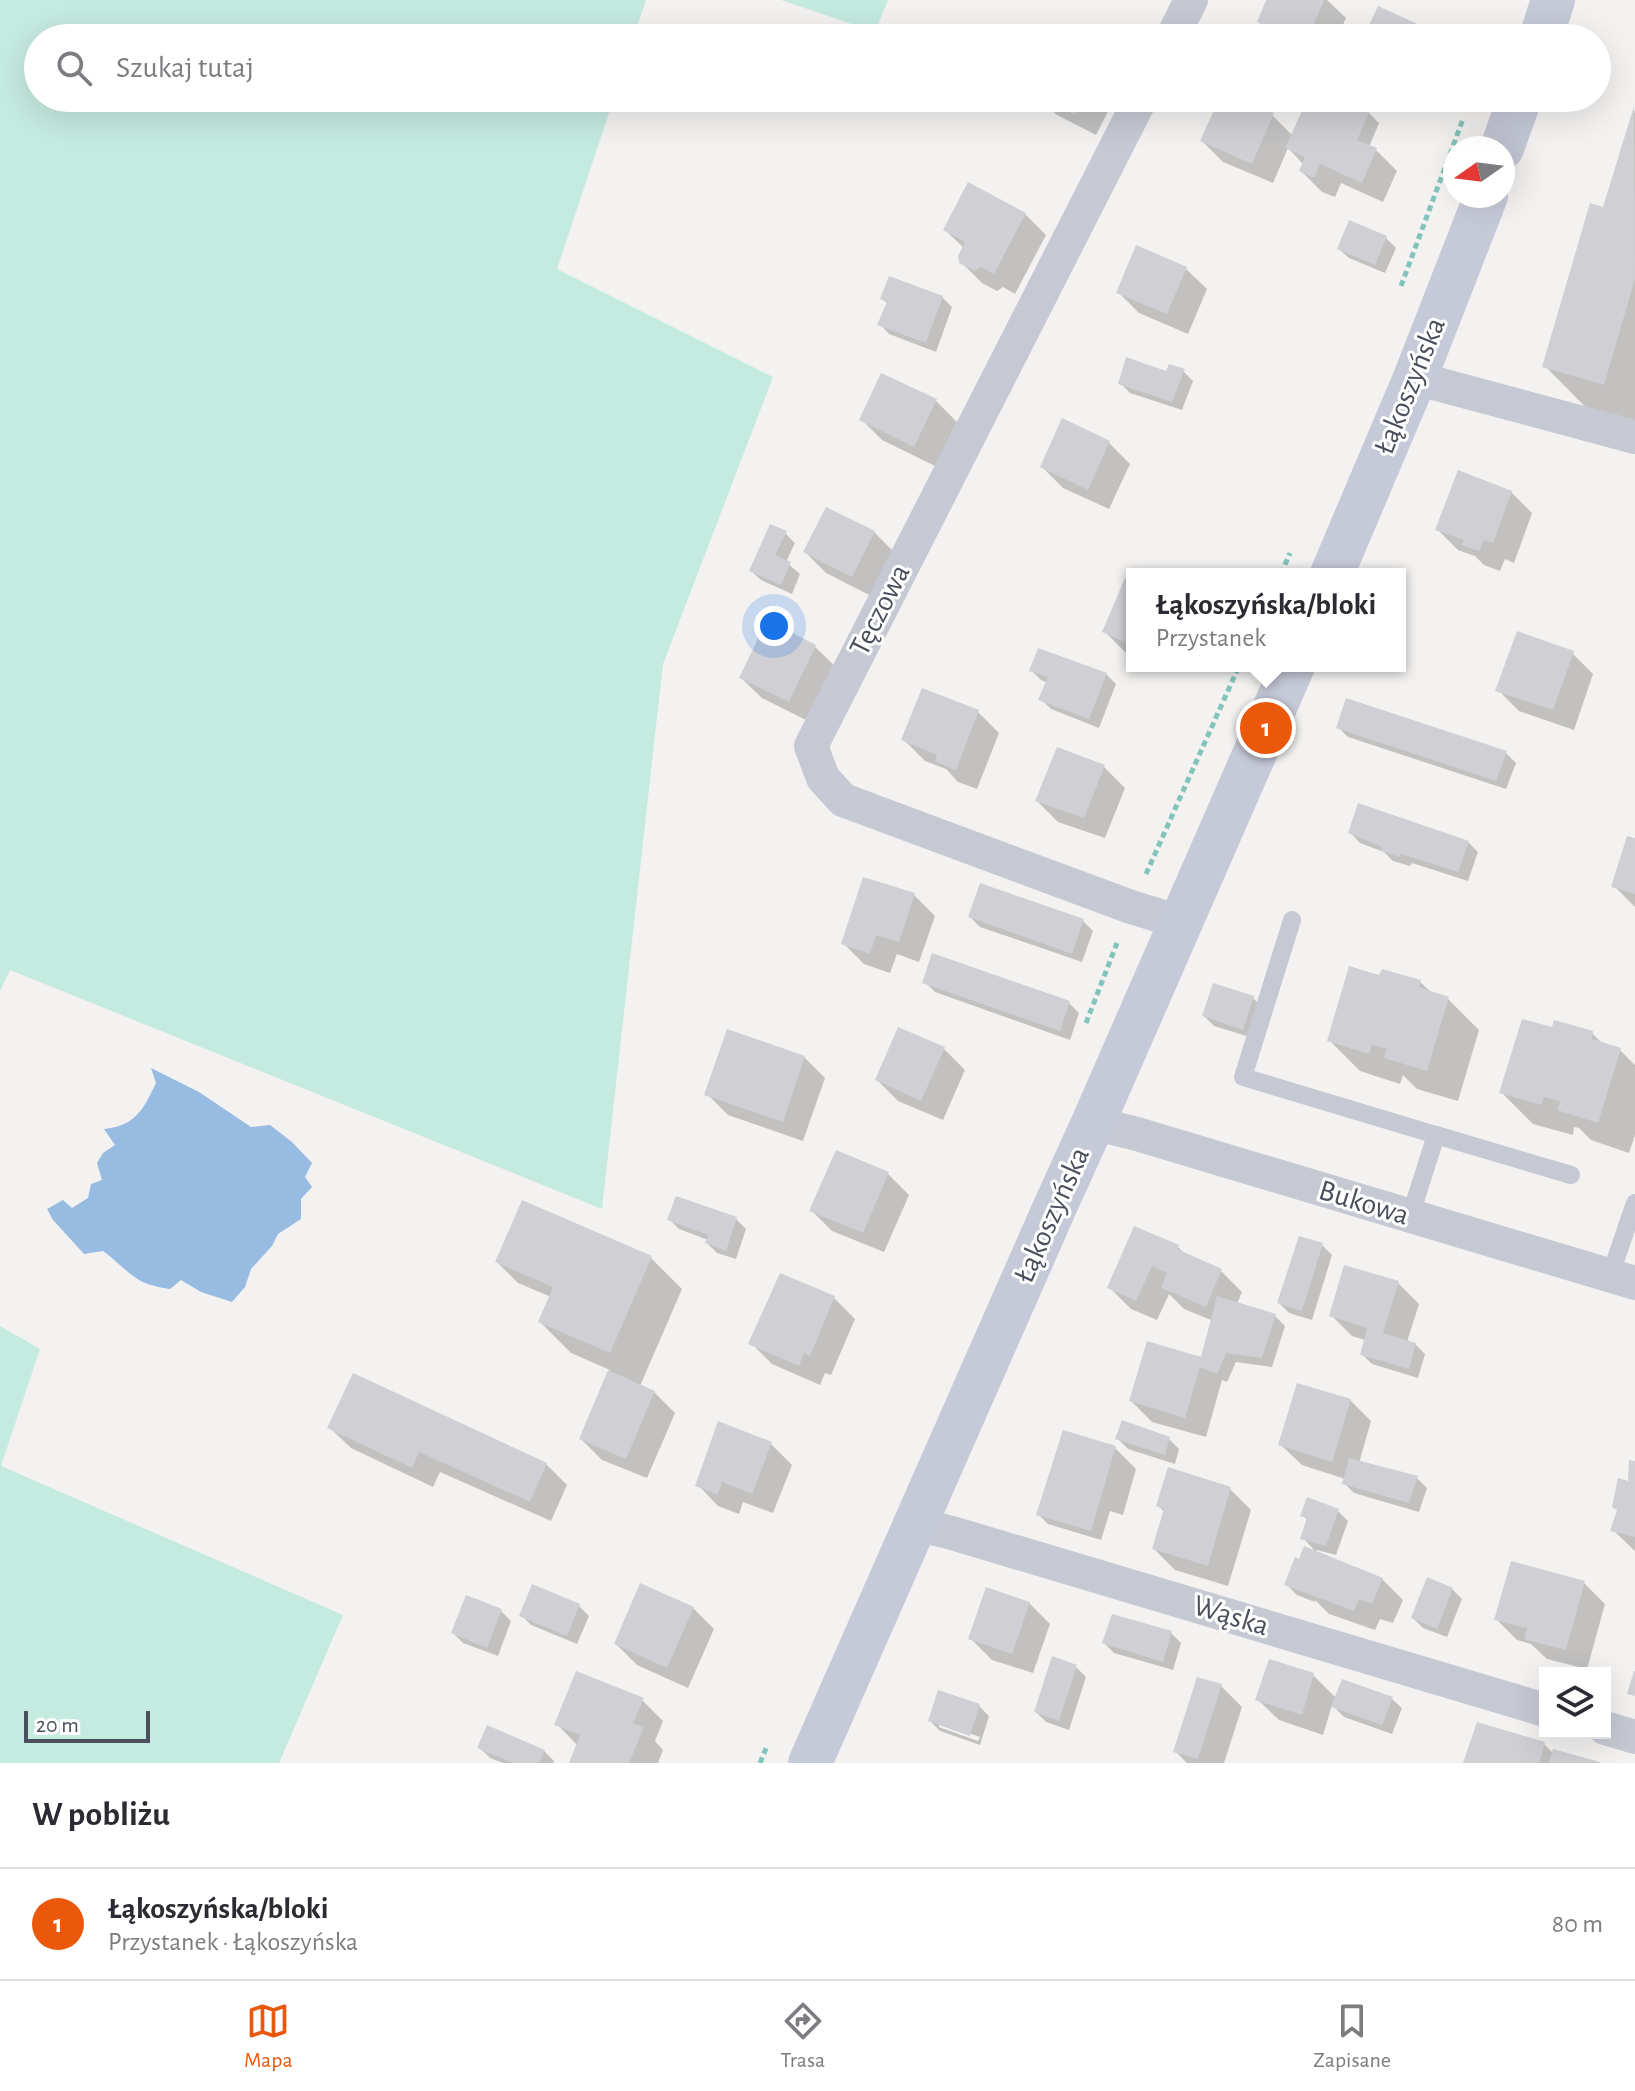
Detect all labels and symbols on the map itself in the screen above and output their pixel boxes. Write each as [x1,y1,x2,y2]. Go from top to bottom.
north arrow [1443,136,1515,208]
street label: Łąkoszyńska [1369,313,1451,459]
street label: Tęczowa [844,560,916,660]
your location [754,606,794,646]
pin: 1 [1240,698,1292,758]
street label: Łąkoszyńska [1009,1143,1095,1287]
street label: Bukowa [1315,1175,1413,1231]
street label: Wąska [1190,1590,1272,1642]
scale bar [24,1707,150,1743]

